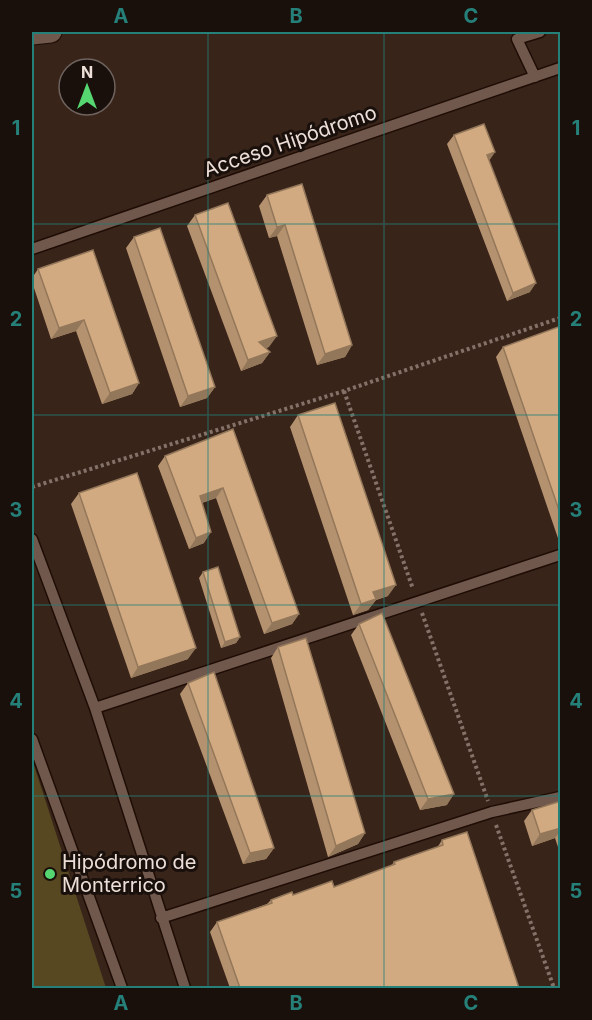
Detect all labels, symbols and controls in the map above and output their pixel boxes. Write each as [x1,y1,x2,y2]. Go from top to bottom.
text: A [114,4,129,28]
text: B [289,4,303,28]
text: C [464,4,478,28]
north arrow [57,57,117,117]
text: N [81,62,93,82]
street label: Acceso Hipódromo [200,100,380,182]
text: 1 [12,116,20,140]
text: 1 [572,116,580,140]
text: 2 [10,307,22,331]
text: 2 [570,307,582,331]
text: 3 [10,498,22,522]
text: 3 [570,498,582,522]
text: 4 [9,689,23,713]
text: 4 [569,689,583,713]
place label: Hipódromo de Monterrico [62,850,196,897]
marker: Hipódromo de Monterrico [43,867,57,881]
text: 5 [10,879,22,903]
text: 5 [570,879,582,903]
text: A [114,991,129,1015]
text: B [289,991,303,1015]
text: C [464,991,478,1015]

